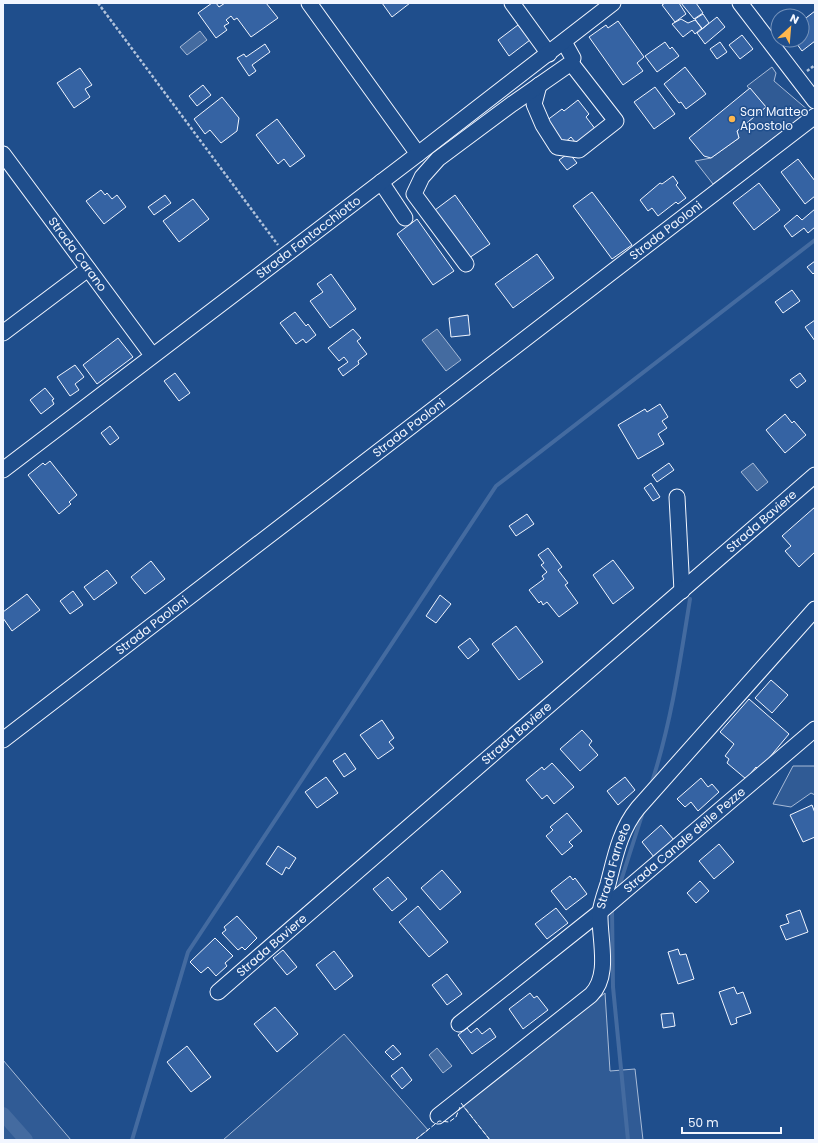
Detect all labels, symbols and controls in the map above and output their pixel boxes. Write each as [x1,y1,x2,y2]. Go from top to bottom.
north arrow [770,8,810,48]
text: N [787,10,802,28]
place label: San Matteo Apostolo [740,103,809,134]
marker: San Matteo Apostolo [727,114,737,124]
street label: Strada Fantacchiotto [252,191,364,282]
street label: Strada Paoloni [626,197,705,264]
street label: Strada Carano [45,213,111,295]
street label: Strada Paoloni [369,394,449,461]
street label: Strada Baviere [722,486,800,556]
street label: Strada Paoloni [112,592,192,658]
street label: Strada Baviere [477,698,555,768]
street label: Strada Canale delle Pezze [620,783,749,897]
street label: Strada Farneto [592,819,635,911]
street label: Strada Baviere [232,910,310,980]
scale bar [682,1109,781,1135]
text: 50 m [688,1114,719,1131]

